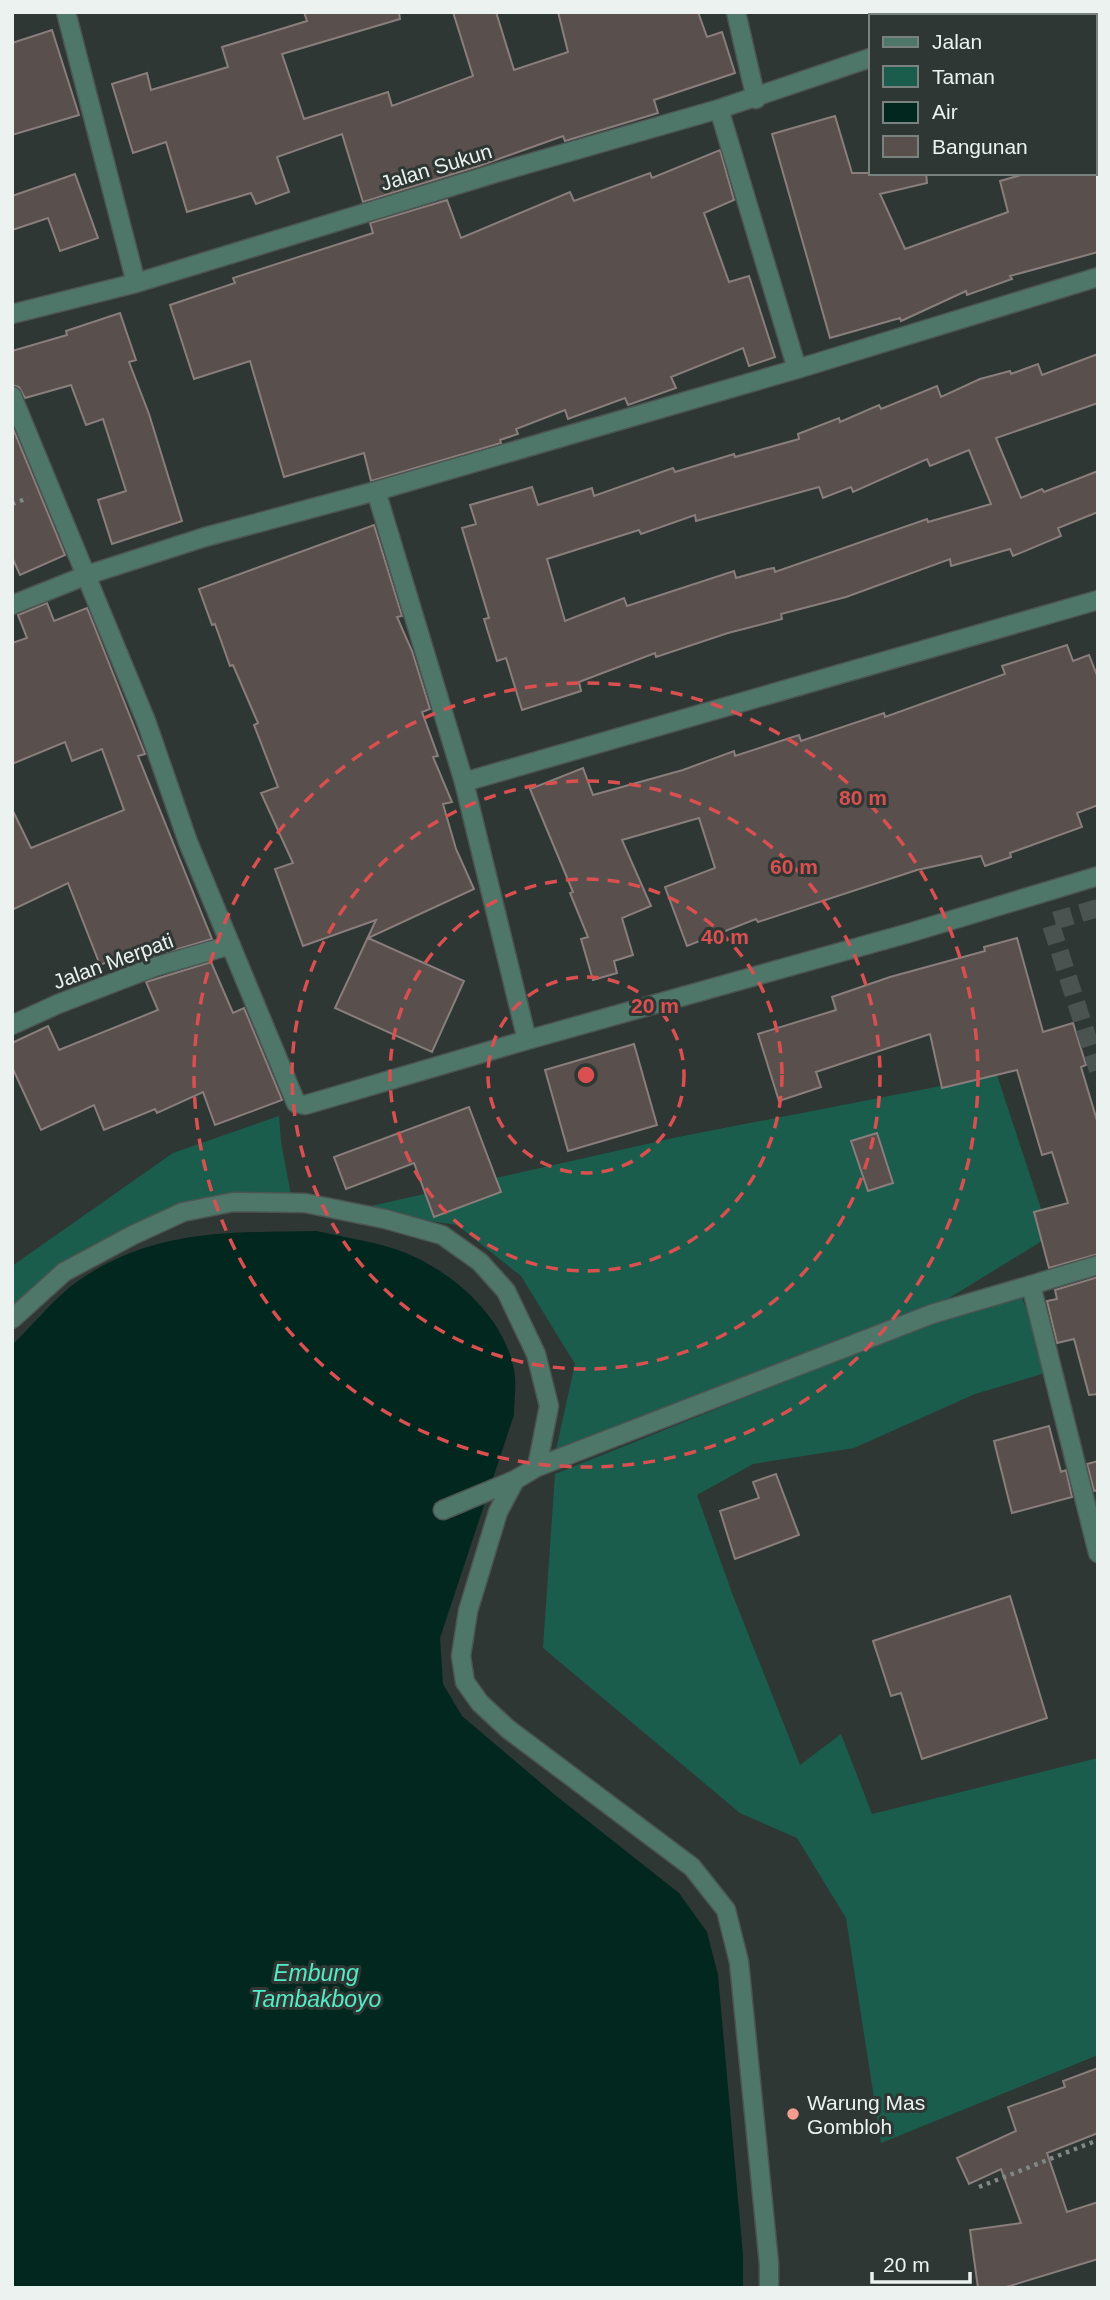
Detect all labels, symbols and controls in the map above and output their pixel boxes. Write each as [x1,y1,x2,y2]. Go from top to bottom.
legend [869,14,1096,175]
text: Jalan [932,30,982,53]
text: Taman [932,65,995,88]
text: Air [932,100,958,123]
text: Bangunan [932,135,1028,158]
street label: Jalan Sukun [377,139,495,195]
text: 80 m [839,786,887,809]
text: 60 m [770,855,818,878]
text: 40 m [701,925,749,948]
street label: Jalan Merpati [50,929,176,993]
text: 20 m [631,994,679,1017]
centre of rings [574,1063,598,1087]
water label: Embung Tambakboyo [251,1960,382,2012]
place label: Warung Mas Gombloh [807,2091,925,2138]
marker: Warung Mas Gombloh [785,2106,801,2122]
scale bar [872,2240,970,2284]
text: 20 m [883,2253,930,2276]

